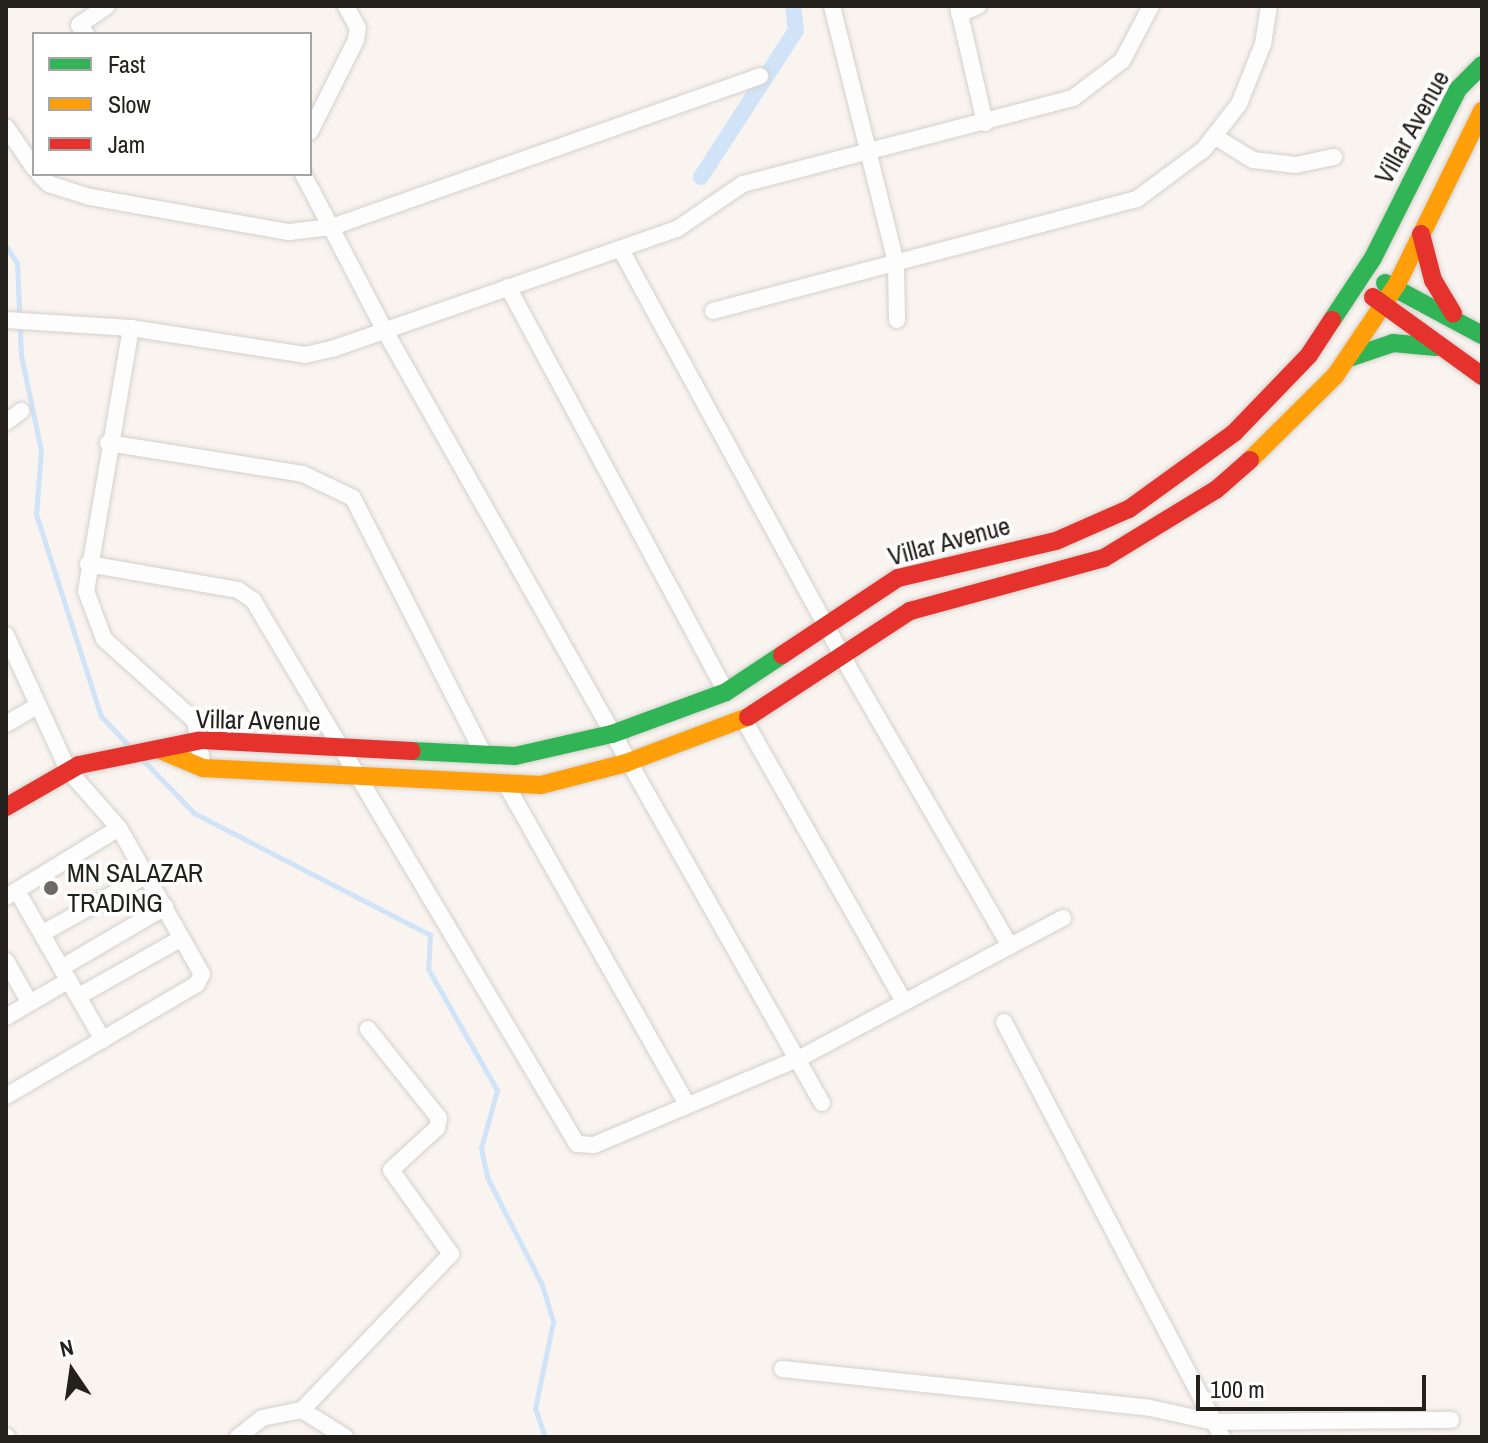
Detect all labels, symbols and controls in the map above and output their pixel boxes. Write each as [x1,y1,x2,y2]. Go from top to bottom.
legend [32,32,312,176]
text: Fast [108,48,145,80]
street label: Villar Avenue [1368,64,1456,190]
text: Slow [108,88,151,120]
text: Jam [108,128,145,160]
street label: Villar Avenue [884,510,1014,572]
street label: Villar Avenue [195,703,321,737]
place label: MN SALAZAR TRADING [67,857,203,918]
marker: MN SALAZAR TRADING [42,879,60,897]
north arrow [32,1331,112,1411]
text: N [57,1332,76,1364]
scale bar [1200,1359,1430,1409]
text: 100 m [1210,1373,1265,1405]

